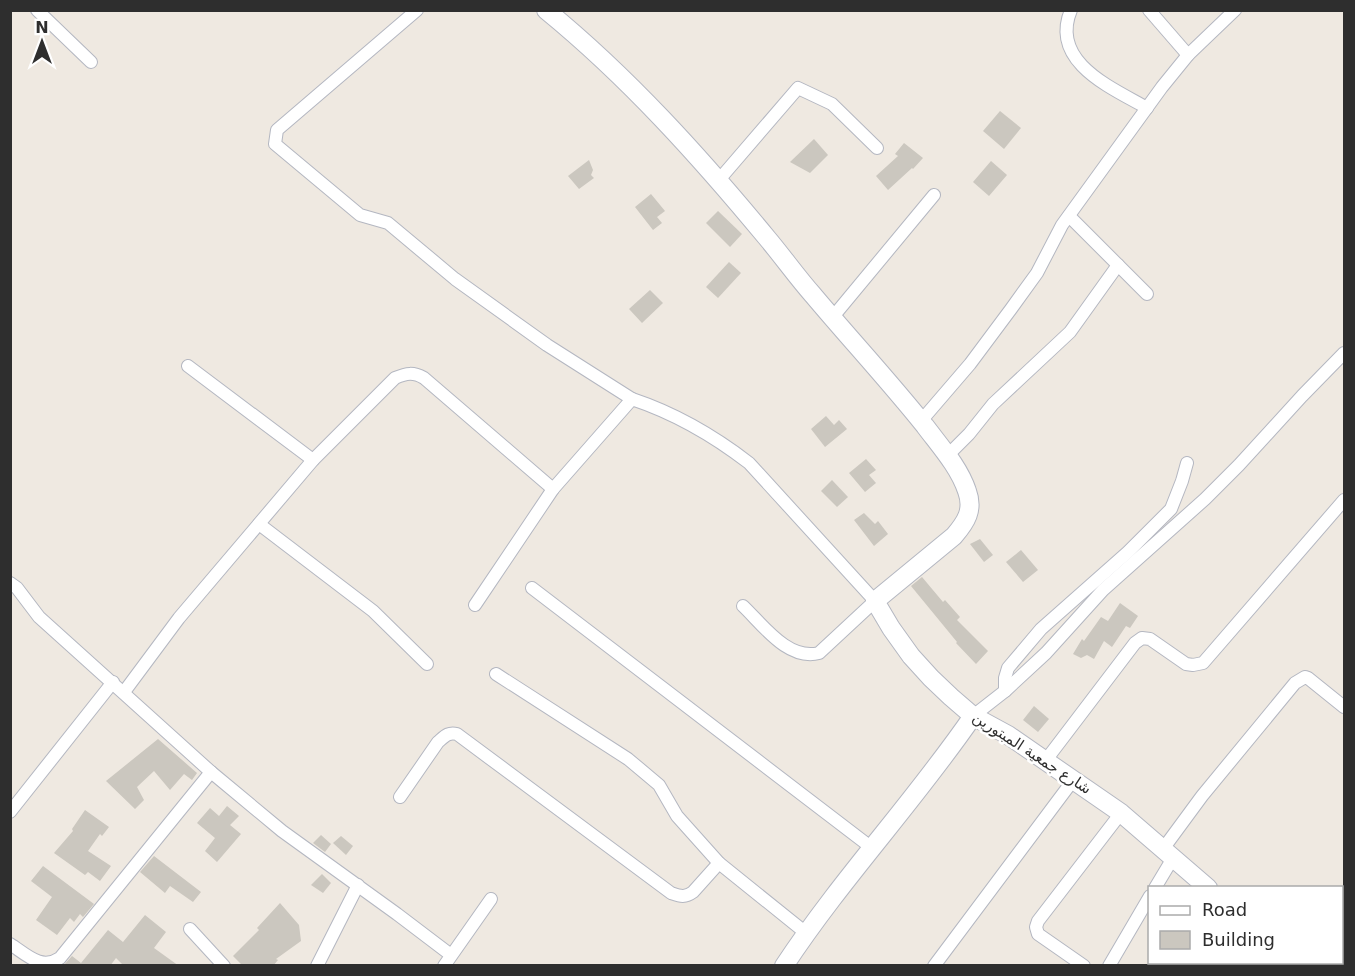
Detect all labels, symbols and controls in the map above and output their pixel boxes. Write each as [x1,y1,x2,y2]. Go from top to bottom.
north arrow [12,12,72,72]
text: N [35,18,49,37]
street label: شارع جمعية المبتورين [969,708,1095,798]
legend [1148,886,1343,964]
text: Road [1202,899,1247,920]
text: Building [1202,929,1275,950]

